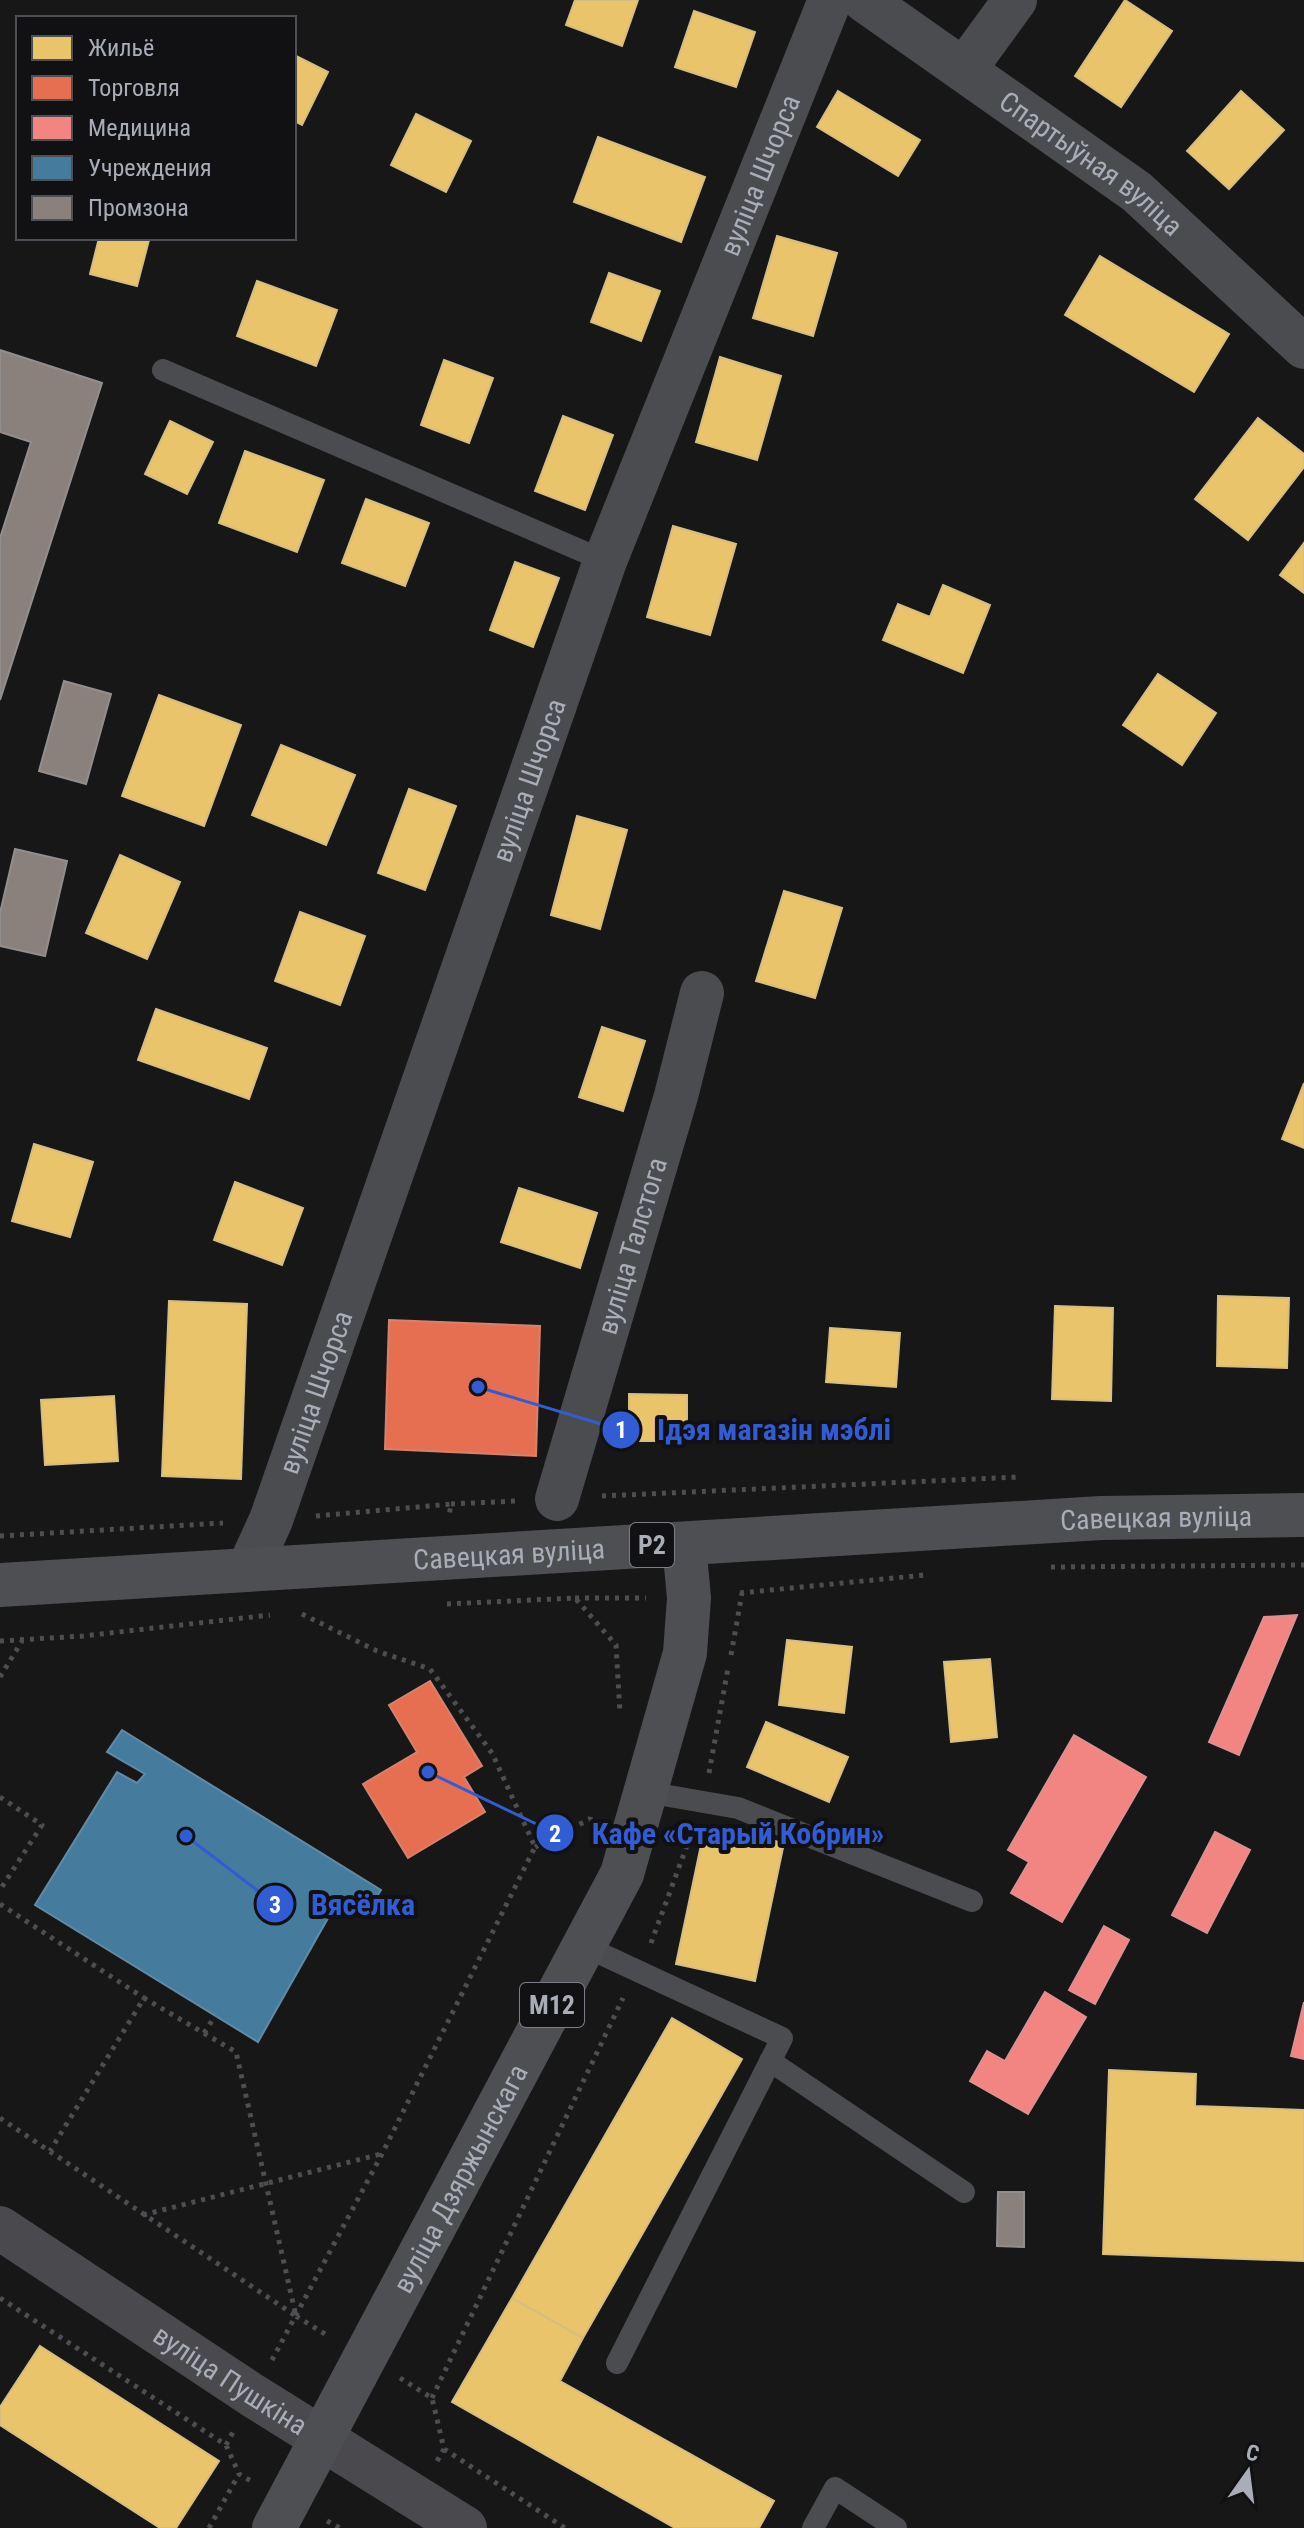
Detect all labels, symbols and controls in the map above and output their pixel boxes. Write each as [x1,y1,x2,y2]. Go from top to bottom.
legend [16,16,296,240]
text: Жильё [88,34,154,62]
text: Торговля [88,74,180,102]
street label: Спартыўная вуліца [993,85,1189,243]
street label: вуліца Шчорса [713,90,807,261]
text: Медицина [88,114,191,142]
text: Учреждения [88,154,212,182]
text: Промзона [88,194,189,222]
street label: вуліца Шчорса [485,695,573,866]
street label: вуліца Талстога [591,1154,674,1338]
street label: вуліца Шчорса [272,1307,360,1478]
callout: Ідэя магазін мэблі [601,1403,907,1457]
text: Ідэя магазін мэблі [657,1412,891,1447]
text: 1 [615,1416,627,1444]
street label: Савецкая вуліца [1059,1500,1252,1537]
road number: Р2 [630,1523,674,1567]
street label: Савецкая вуліца [412,1532,606,1577]
callout: Кафе «Старый Кобрин» [535,1806,900,1860]
text: Кафе «Старый Кобрин» [592,1816,884,1851]
text: 2 [549,1820,561,1848]
callout: Вясёлка [255,1877,431,1931]
text: Вясёлка [311,1887,415,1922]
text: 3 [269,1891,281,1919]
road number: М12 [520,1983,584,2027]
street label: вуліца Дзяржынскага [386,2059,535,2298]
street label: вуліца Пушкіна [147,2318,313,2442]
north arrow [1208,2432,1288,2512]
text: С [1244,2439,1262,2467]

